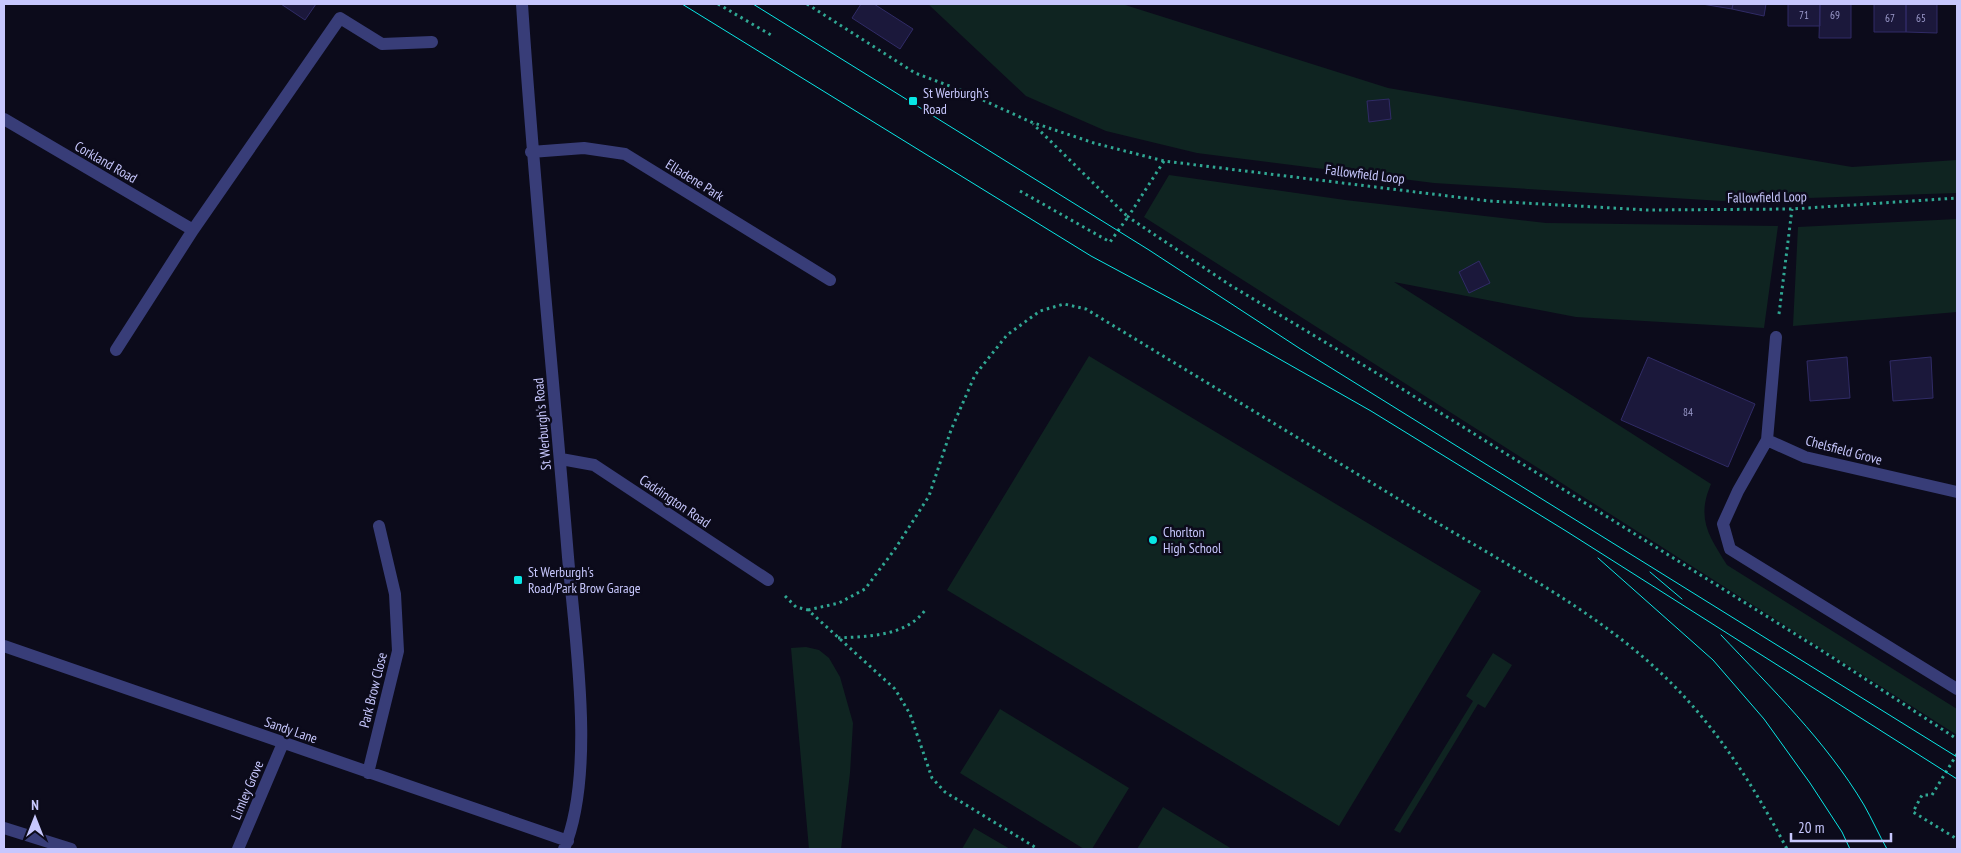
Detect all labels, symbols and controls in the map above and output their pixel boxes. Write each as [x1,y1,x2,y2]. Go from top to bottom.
house number: 71 [1799,8,1809,22]
house number: 69 [1830,8,1840,22]
house number: 67 [1885,11,1895,25]
house number: 65 [1916,11,1926,25]
place label: St Werburgh's Road [923,84,989,118]
marker: St Werburgh's Road [907,95,919,107]
street label: Corkland Road [72,137,140,187]
street label: Elladene Park [662,155,728,205]
street label: Fallowfield Loop [1324,160,1406,188]
street label: Fallowfield Loop [1727,187,1807,207]
street label: St Werburgh's Road [529,377,555,471]
house number: 84 [1683,405,1693,419]
street label: Chelsfield Grove [1804,431,1884,469]
street label: Caddington Road [636,471,714,531]
place label: Chorlton High School [1163,523,1222,557]
marker: Chorlton High School [1147,534,1159,546]
place label: St Werburgh's Road/Park Brow Garage [528,563,641,597]
marker: St Werburgh's Road/Park Brow Garage [512,574,524,586]
street label: Park Brow Close [355,650,391,730]
street label: Sandy Lane [262,713,320,747]
street label: Limley Grove [227,758,268,822]
north arrow [10,793,60,843]
text: N [31,796,39,814]
scale bar [1791,810,1891,842]
text: 20 m [1798,818,1824,837]

